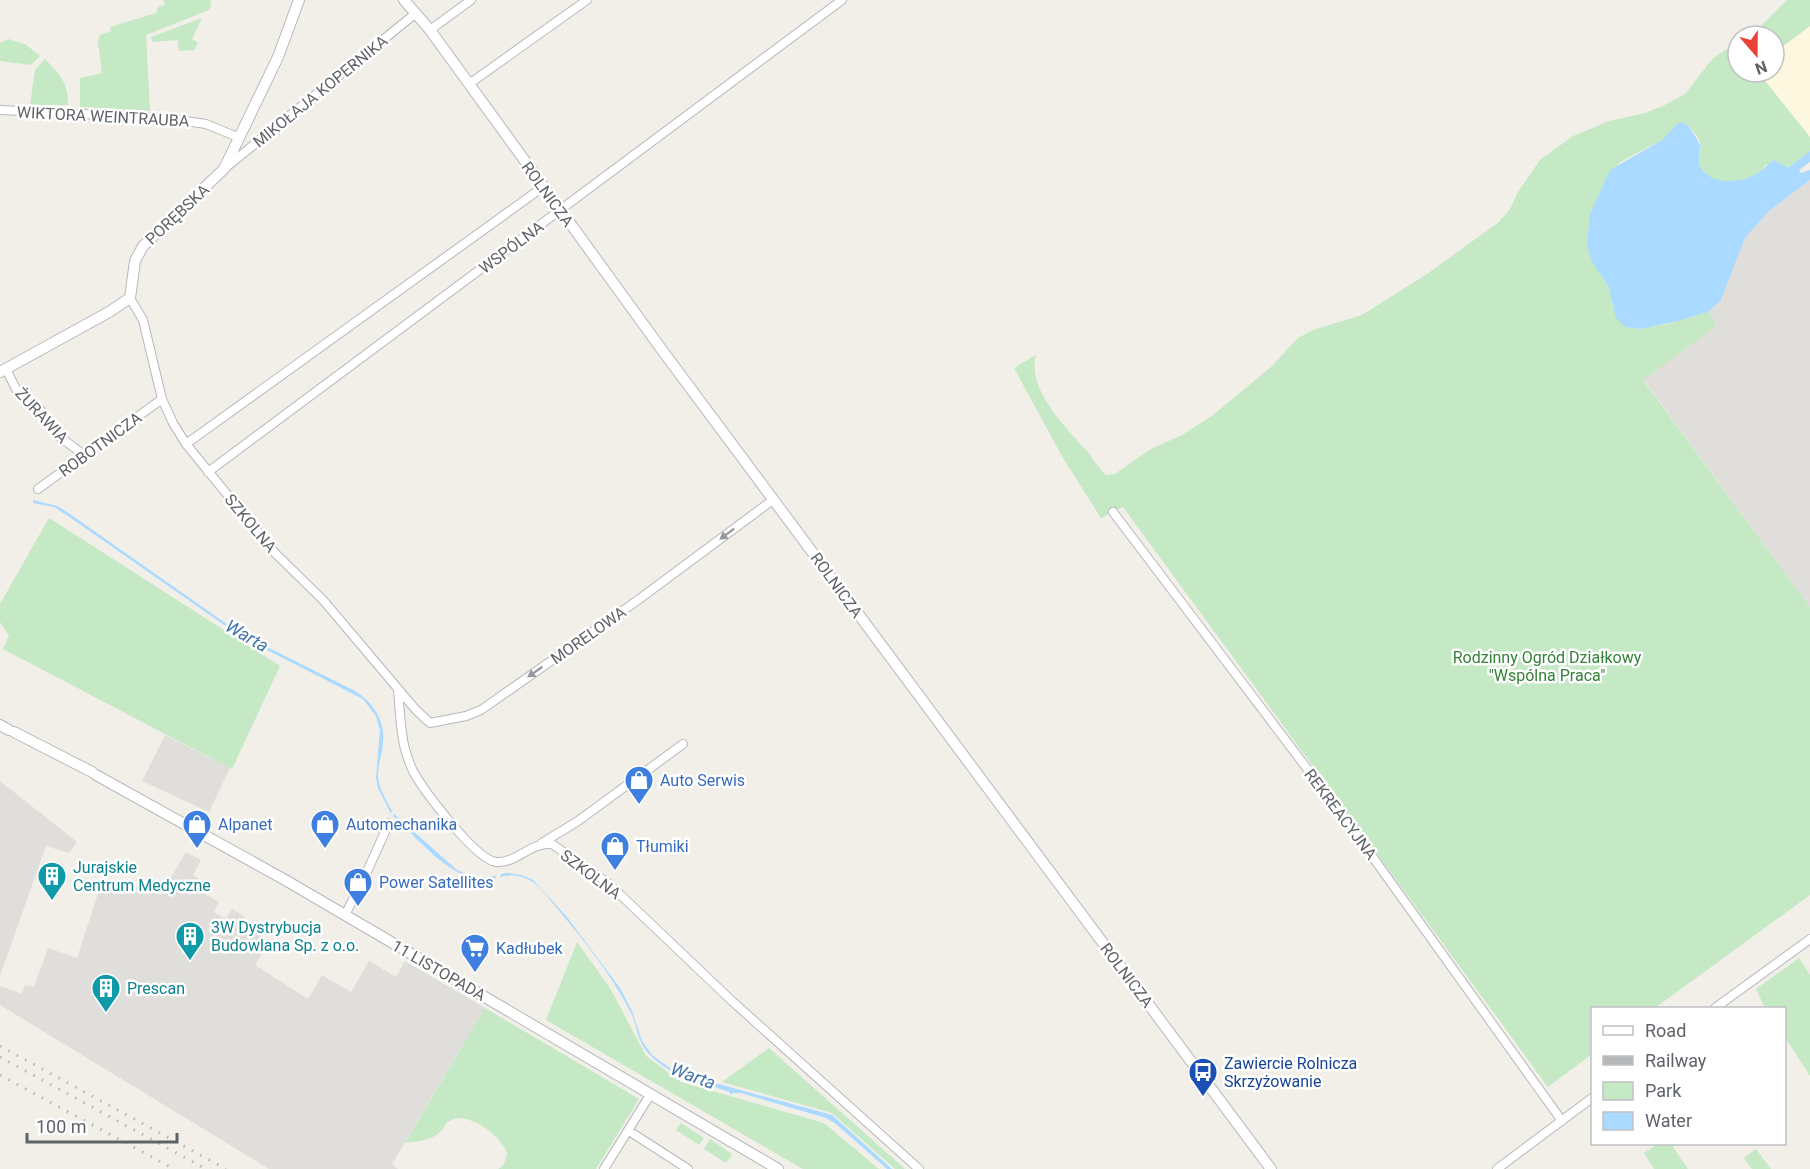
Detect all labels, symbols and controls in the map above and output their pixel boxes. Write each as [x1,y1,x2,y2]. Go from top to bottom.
north arrow [1726,24,1786,84]
street label: MIKOŁAJA KOPERNIKA [249,31,392,151]
text: N [1752,57,1770,78]
street label: WIKTORA WEINTRAUBA [16,102,190,131]
street label: ROLNICZA [518,158,578,231]
street label: PORĘBSKA [142,180,213,249]
street label: WSPÓLNA [475,216,548,278]
street label: ŻURAWIA [11,384,72,447]
street label: ROBOTNICZA [55,408,146,481]
street label: SZKOLNA [221,490,281,557]
one-way arrow [719,527,734,539]
street label: ROLNICZA [807,549,867,622]
street label: MORELOWA [547,602,630,668]
water label: Warta [222,615,273,656]
park label: Rodzinny Ogród Działkowy "Wspólna Praca" [1453,648,1642,685]
one-way arrow [527,666,543,678]
shop icon: Auto Serwis [623,764,655,806]
street label: REKREACYJNA [1300,765,1381,864]
place label: Auto Serwis [660,771,745,790]
shop icon: Alpanet [181,808,213,850]
shop icon: Automechanika [309,808,341,850]
place label: Alpanet [218,815,273,834]
place label: Automechanika [346,815,457,834]
shop icon: Tłumiki [599,830,631,872]
place label: Tłumiki [636,837,689,856]
street label: SZKOLNA [557,846,625,904]
place label: Jurajskie Centrum Medyczne [73,858,211,895]
building icon: Jurajskie Centrum Medyczne [36,860,68,902]
shop icon: Power Satellites [342,866,374,908]
place label: Power Satellites [379,873,494,892]
place label: 3W Dystrybucja Budowlana Sp. z o.o. [211,918,359,955]
building icon: 3W Dystrybucja Budowlana Sp. z o.o. [174,920,206,962]
supermarket icon: Kadłubek [459,932,491,974]
street label: 11 LISTOPADA [389,936,489,1005]
place label: Kadłubek [496,939,563,958]
street label: ROLNICZA [1096,939,1157,1012]
building icon: Prescan [90,972,122,1014]
place label: Prescan [127,979,185,998]
legend [1591,1007,1786,1145]
text: Road [1645,1020,1686,1041]
text: Railway [1645,1050,1707,1071]
place label: Zawiercie Rolnicza Skrzyżowanie [1224,1054,1357,1091]
bus stop icon: Zawiercie Rolnicza Skrzyżowanie [1187,1056,1219,1098]
water label: Warta [668,1058,718,1093]
text: Park [1645,1080,1682,1101]
scale bar [27,1106,177,1144]
text: Water [1645,1110,1692,1131]
text: 100 m [36,1116,87,1137]

